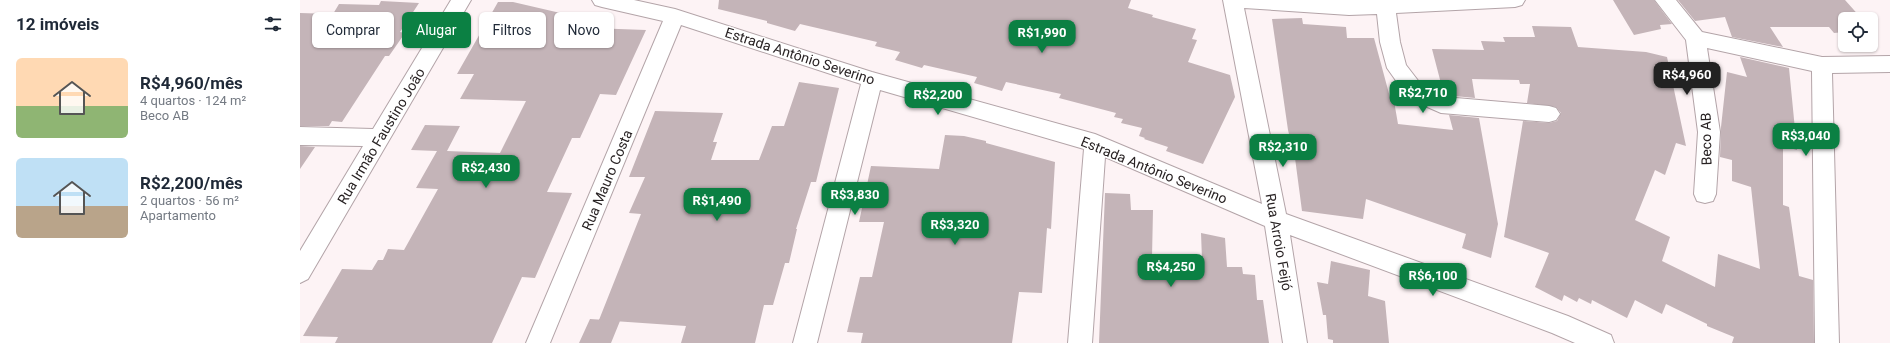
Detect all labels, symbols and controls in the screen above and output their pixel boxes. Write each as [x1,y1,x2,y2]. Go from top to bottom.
chip: Comprar [312,12,394,48]
chip: Alugar [402,12,471,48]
chip: Filtros [479,12,546,48]
chip: Novo [554,12,614,48]
map controls [1838,12,1878,52]
button: locate [1838,12,1878,52]
icon: filters [262,13,284,35]
text: 12 imóveis [16,14,99,34]
pin: R$1,990 [1005,20,1079,54]
street label: Estrada Antônio Severino [723,24,877,88]
text: R$1,990 [1018,25,1066,40]
pin: R$4,960 [1650,62,1724,96]
street label: Rua Irmão Faustino João [334,65,428,207]
text: R$4,960 [1663,67,1711,82]
text: R$4,960/mês [140,73,243,93]
icon: home [48,74,96,122]
pin: R$2,710 [1386,80,1460,114]
pin: R$2,200 [901,82,975,116]
text: R$2,710 [1399,85,1447,100]
text: R$2,200 [914,87,962,102]
text: 4 quartos · 124 m² [140,93,246,108]
text: Beco AB [140,108,189,123]
street label: Beco AB [1698,112,1714,166]
pin: R$3,040 [1769,123,1843,157]
street label: Rua Mauro Costa [579,127,635,233]
text: R$3,040 [1782,128,1830,143]
street label: Estrada Antônio Severino [1079,133,1229,207]
pin: R$2,310 [1246,134,1320,168]
text: R$2,310 [1259,139,1307,154]
pin: R$2,430 [449,155,523,189]
text: R$2,430 [462,160,510,175]
text: R$2,200/mês [140,173,243,193]
icon: home [48,174,96,222]
pin: R$3,830 [818,182,892,216]
text: R$3,830 [831,187,879,202]
pin: R$1,490 [680,188,754,222]
street label: Rua Arroio Feijó [1263,192,1295,292]
text: 2 quartos · 56 m² [140,193,239,208]
text: R$1,490 [693,193,741,208]
text: Apartamento [140,208,216,223]
pin: R$3,320 [918,212,992,246]
text: R$3,320 [931,217,979,232]
pin: R$4,250 [1134,254,1208,288]
text: R$4,250 [1147,259,1195,274]
pin: R$6,100 [1396,263,1470,297]
text: R$6,100 [1409,268,1457,283]

